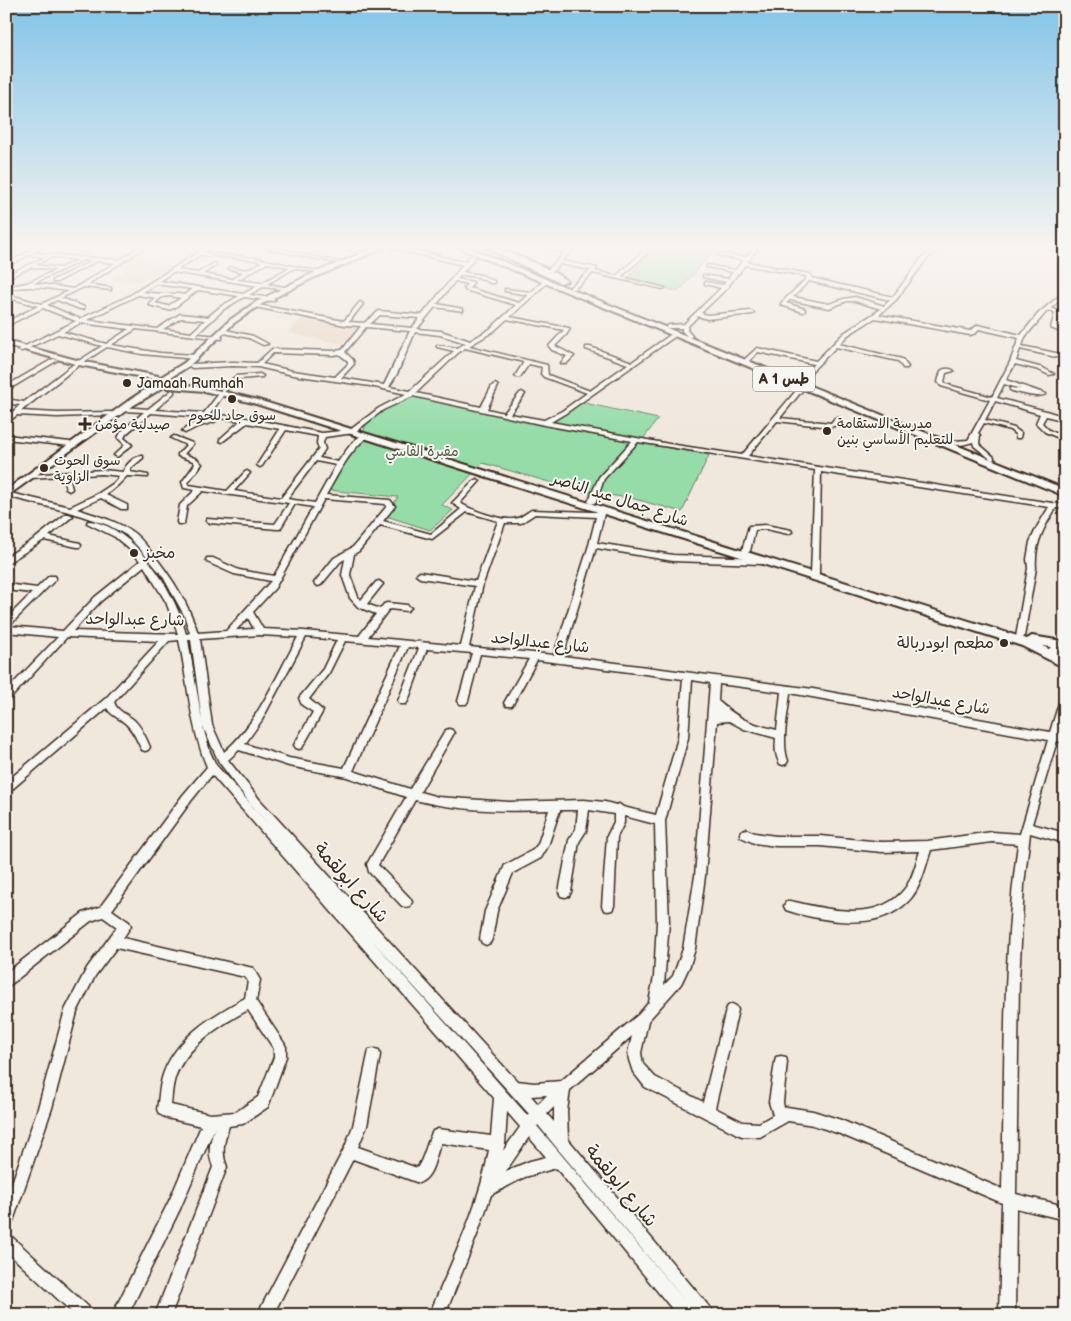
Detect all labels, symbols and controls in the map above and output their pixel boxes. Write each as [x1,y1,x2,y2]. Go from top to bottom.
road number: A 1 طس [753,366,815,392]
place label: Jamaah Rumhah [137,375,244,392]
marker: Jamaah Rumhah [121,377,133,389]
marker: سوق جاد للحوم [226,393,238,405]
place label: سوق جاد للحوم [188,407,276,427]
place label: مدرسة الاستقامة للتعليم الأساسي بنين [837,415,953,452]
place label: صيدلية مؤمن [95,416,170,433]
marker: صيدلية مؤمن [79,418,91,430]
marker: مدرسة الاستقامة للتعليم الأساسي بنين [821,425,833,437]
park label: مقبرة الفاسي [385,443,459,464]
place label: سوق الحوت الزاوية [54,452,121,485]
marker: سوق الحوت الزاوية [38,462,50,474]
street label: شارع جمال عبد الناصر [547,468,691,532]
place label: مخبز [142,544,175,563]
marker: مخبز [128,547,140,559]
street label: شارع عبدالواحد [85,610,185,631]
street label: شارع عبدالواحد [490,628,590,659]
place label: مطعم ابودربالة [897,634,994,655]
marker: مطعم ابودربالة [998,637,1010,649]
street label: شارع عبدالواحد [890,683,991,720]
street label: شارع ابولقمة [308,838,393,929]
street label: شارع ابولقمة [579,1140,662,1232]

